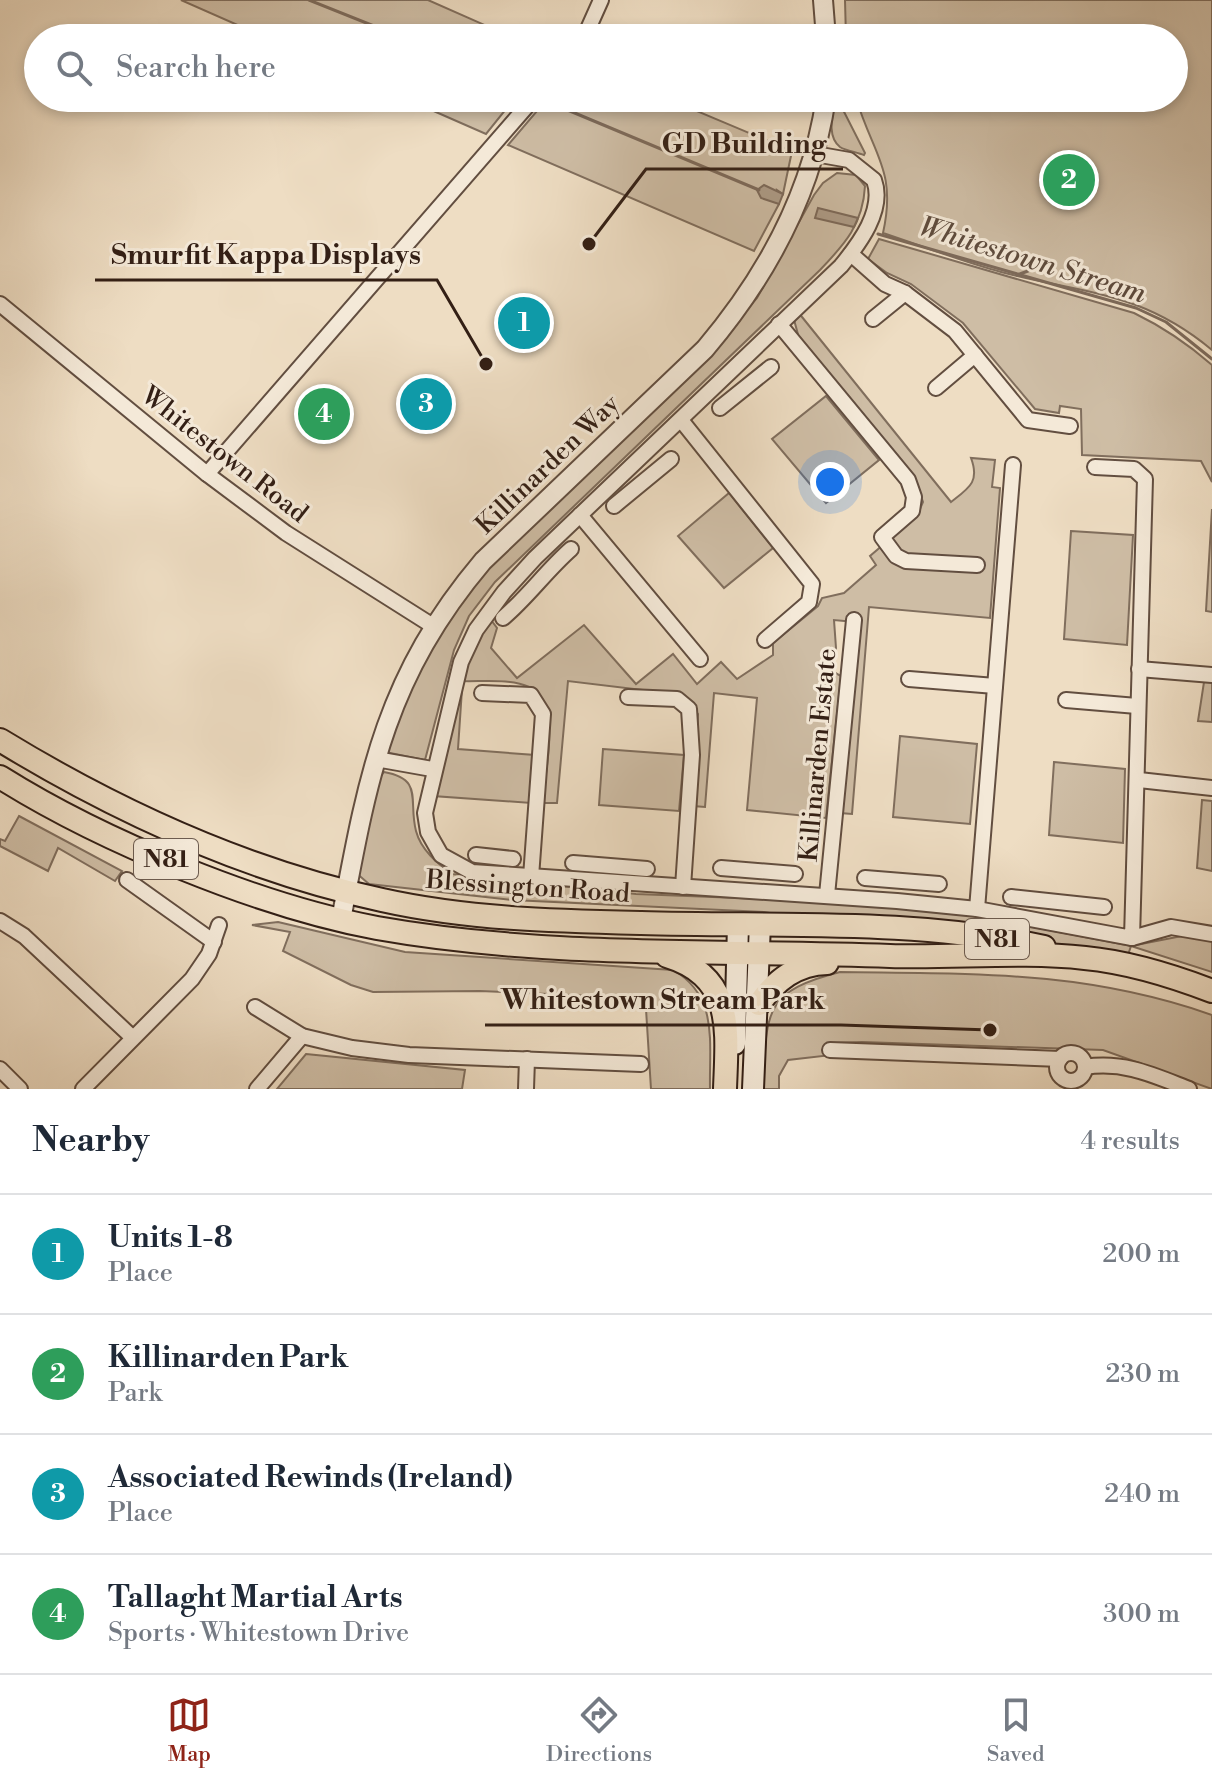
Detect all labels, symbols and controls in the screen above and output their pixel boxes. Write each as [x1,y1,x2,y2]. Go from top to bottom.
search box [24,24,1188,112]
icon: search [52,46,96,90]
text: Search here [116,49,276,87]
callout: GD Building [646,117,843,169]
text: GD Building [662,127,828,162]
pin: 2 [1043,150,1095,210]
water label: Whitestown Stream [915,209,1150,312]
callout: Smurfit Kappa Displays [95,228,437,280]
text: Smurfit Kappa Displays [111,238,421,273]
pin: 1 [498,293,550,353]
pin: 3 [400,374,452,434]
street label: Whitestown Road [134,379,314,530]
pin: 4 [298,384,350,444]
street label: Killinarden Way [469,388,626,541]
your location [810,462,850,502]
street label: Killinarden Estate [793,647,843,863]
road number: N81 [134,839,198,879]
street label: Blessington Road [424,864,631,910]
road number: N81 [965,919,1029,959]
callout: Whitestown Stream Park [485,973,841,1025]
text: Whitestown Stream Park [500,983,826,1018]
text: Nearby [32,1120,150,1162]
text: 4 results [1081,1125,1180,1157]
text: Units 1-8 [108,1219,233,1257]
text: 1 [52,1238,64,1270]
text: 200 m [1103,1238,1180,1270]
text: Place [108,1257,173,1289]
text: Killinarden Park [108,1339,348,1377]
text: 2 [50,1358,66,1390]
text: 230 m [1105,1358,1180,1390]
text: Park [108,1377,162,1409]
text: Associated Rewinds (Ireland) [108,1459,512,1497]
text: 3 [50,1478,66,1510]
text: 240 m [1104,1478,1180,1510]
text: Place [108,1497,173,1529]
text: Tallaght Martial Arts [108,1579,403,1617]
text: 4 [49,1598,67,1630]
text: 300 m [1103,1598,1180,1630]
text: Sports · Whitestown Drive [108,1617,409,1649]
tab: Map [167,1693,211,1768]
tab: Directions [546,1693,652,1768]
tab: Saved [987,1693,1045,1768]

